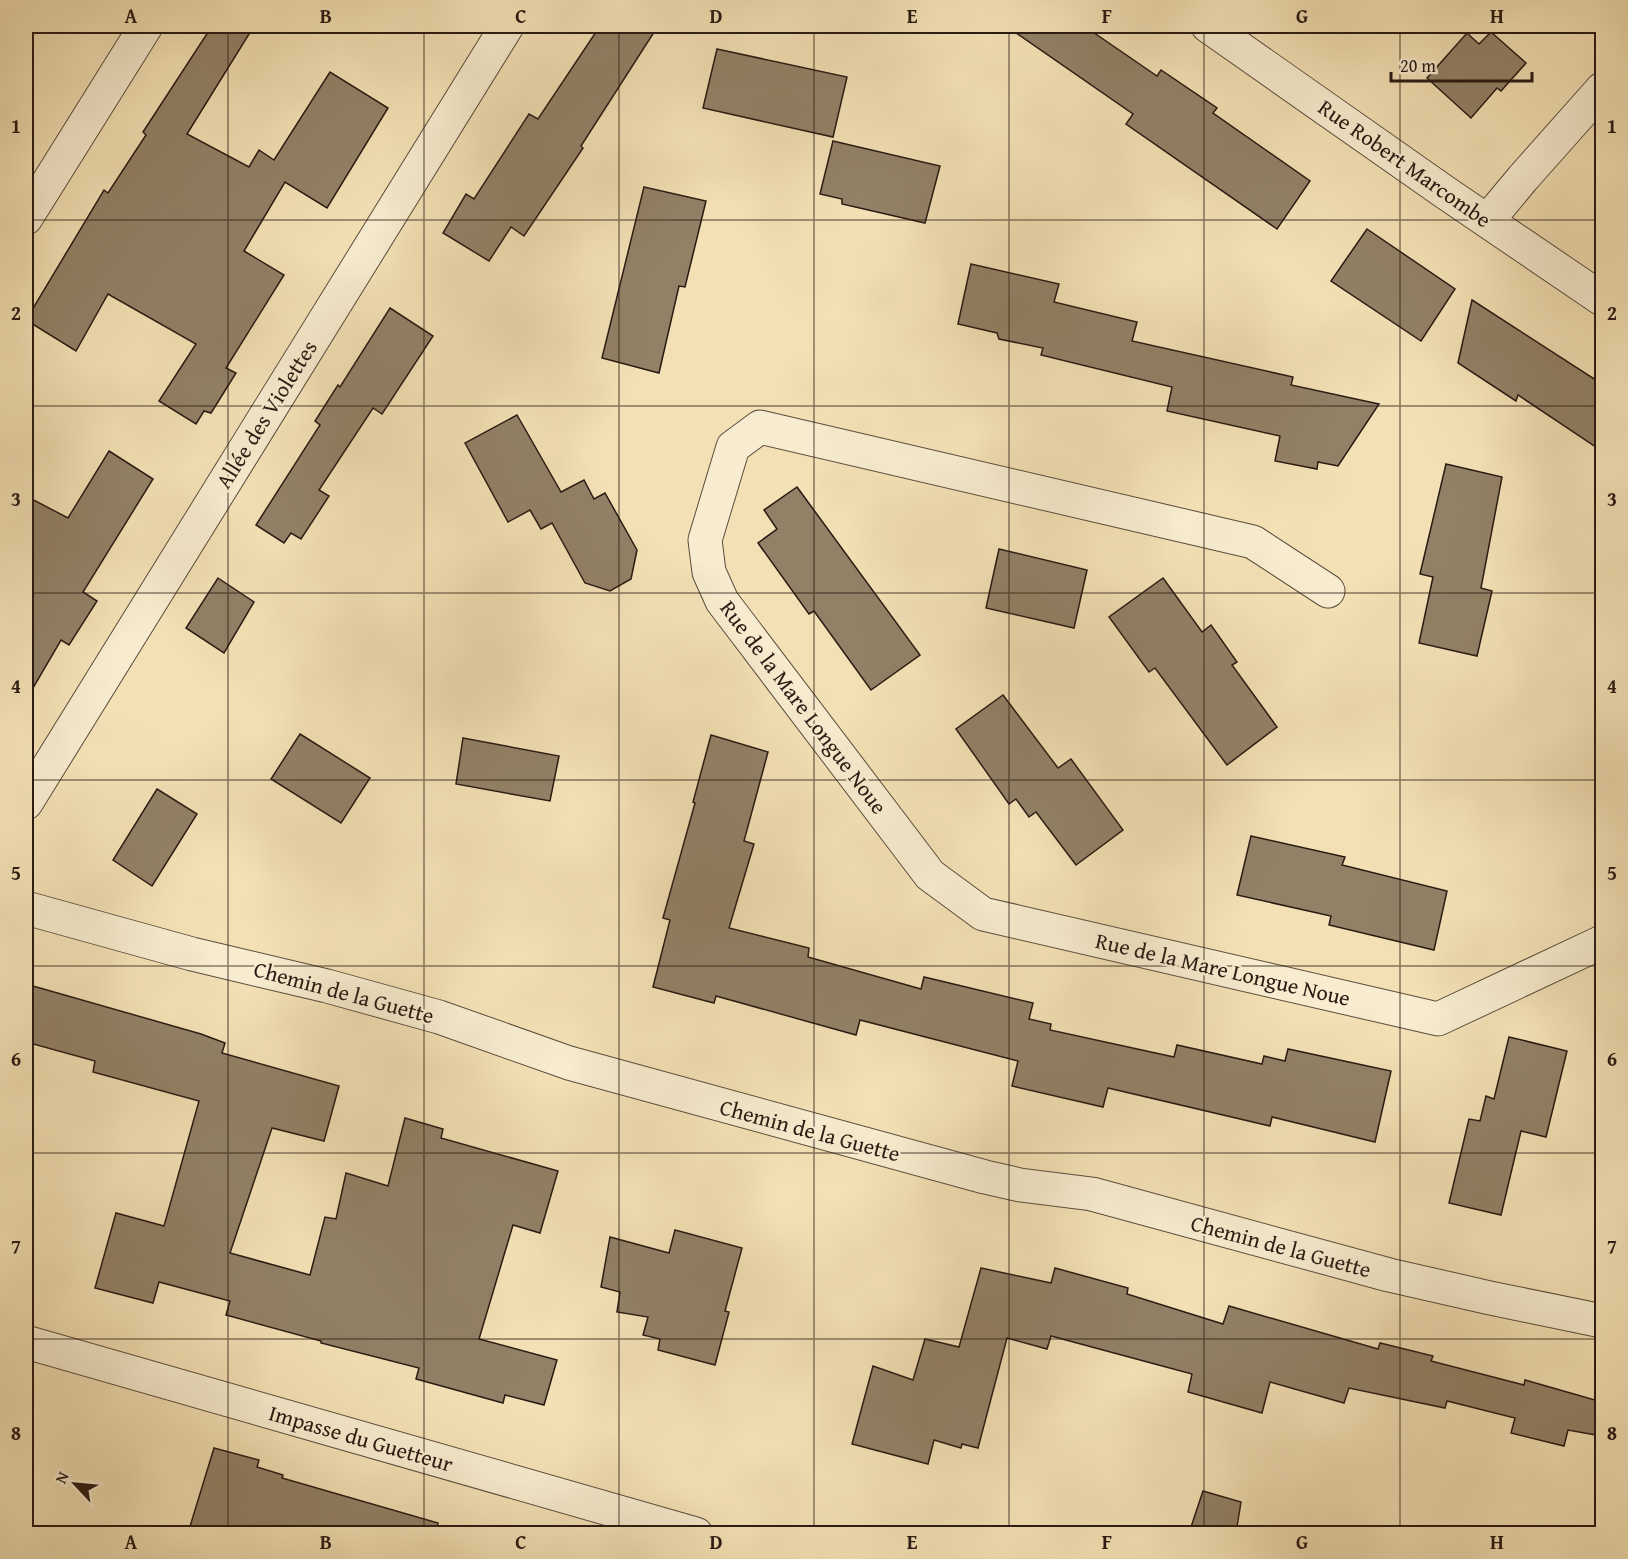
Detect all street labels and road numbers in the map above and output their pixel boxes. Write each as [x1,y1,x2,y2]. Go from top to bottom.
street label: Rue Robert Marcombe [1312,91,1498,235]
street label: Allée des Violettes [207,334,325,494]
street label: Rue de la Mare Longue Noue [713,593,895,821]
street label: Rue de la Mare Longue Noue [1092,924,1354,1014]
street label: Chemin de la Guette [250,953,438,1031]
street label: Chemin de la Guette [716,1091,904,1169]
street label: Chemin de la Guette [1187,1207,1375,1285]
street label: Impasse du Guetteur [265,1396,457,1480]

